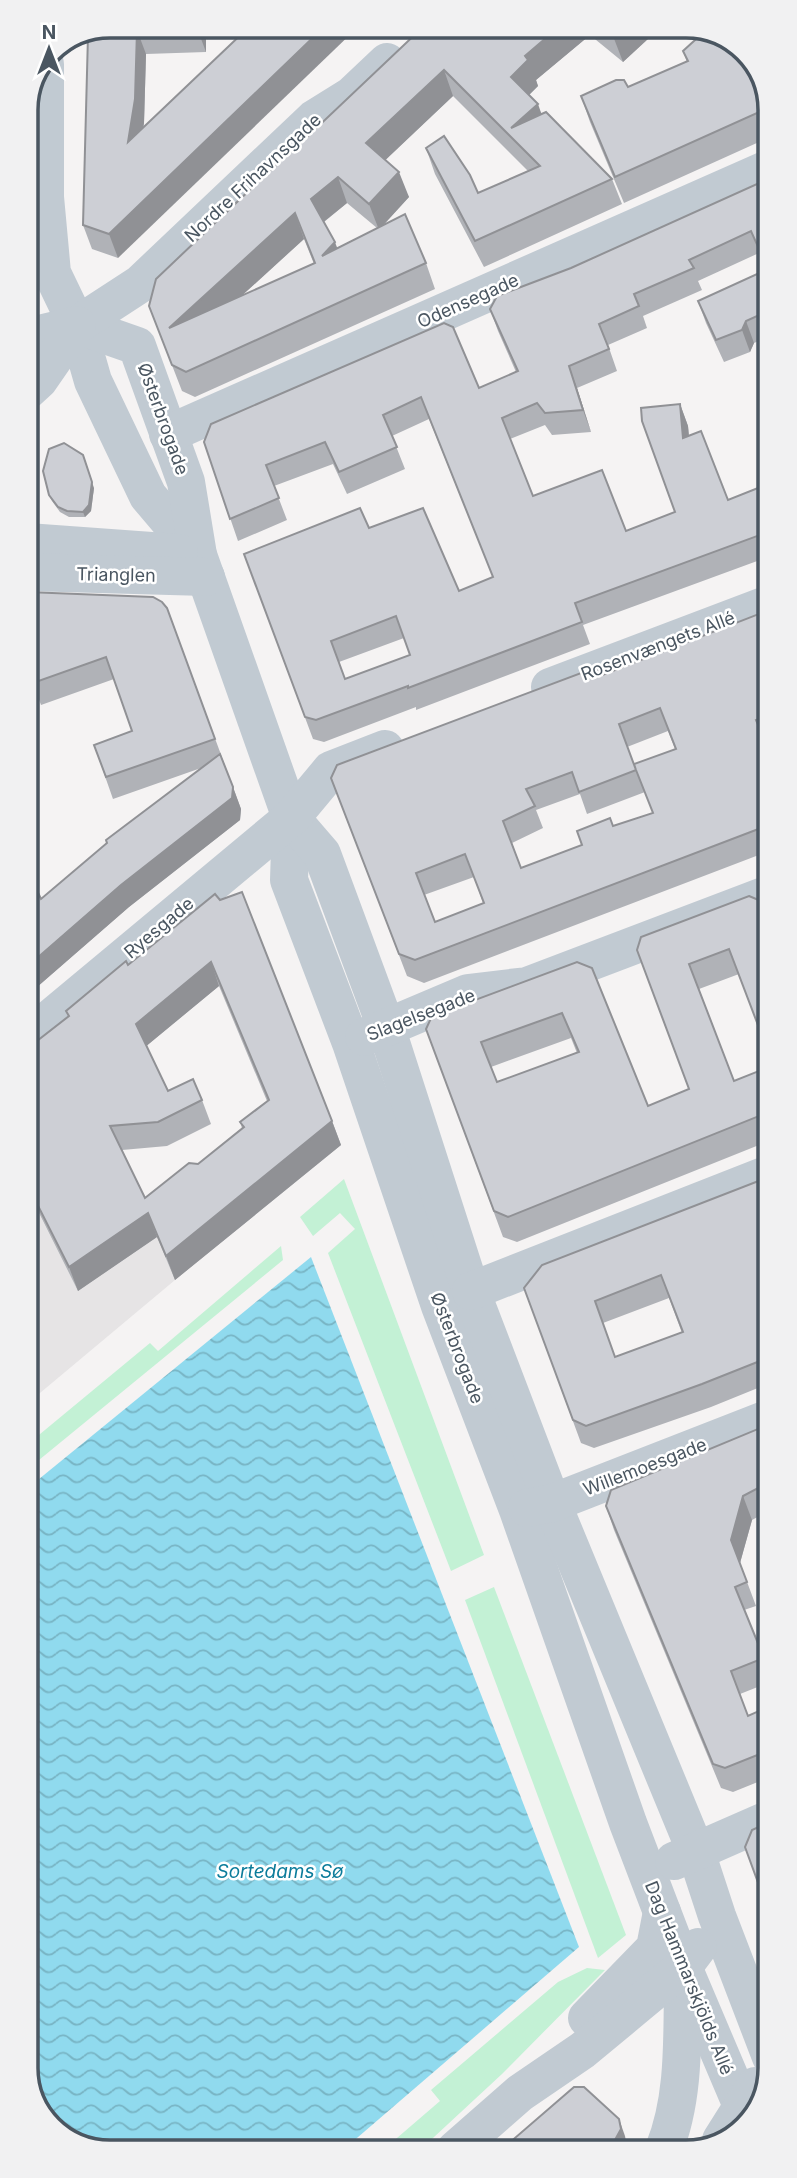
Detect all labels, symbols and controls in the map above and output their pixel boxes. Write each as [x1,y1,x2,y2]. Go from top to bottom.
north arrow [14,14,84,84]
text: N [42,21,56,44]
street label: Nordre Frihavnsgade [180,109,325,246]
street label: Odensegade [414,269,522,332]
street label: Østerbrogade [134,360,193,478]
street label: Trianglen [76,563,156,586]
street label: Rosenvængets Allé [578,607,738,685]
street label: Ryesgade [120,893,198,963]
street label: Slagelsegade [364,984,478,1045]
street label: Østerbrogade [427,1289,488,1406]
street label: Willemoesgade [580,1433,710,1500]
water label: Sortedams Sø [217,1860,344,1883]
street label: Dag Hammarskjölds Allé [641,1878,738,2078]

